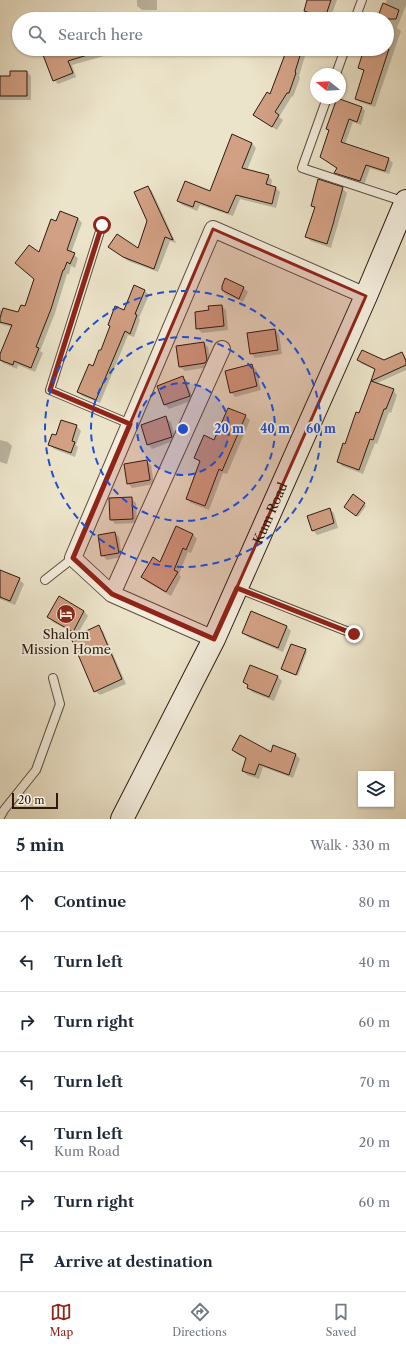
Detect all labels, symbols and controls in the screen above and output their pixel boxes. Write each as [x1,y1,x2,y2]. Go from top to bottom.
search box [12,12,394,56]
icon: search [26,23,48,45]
text: Search here [58,25,143,44]
north arrow [310,68,346,104]
route start [93,216,111,234]
text: 20 m [214,421,244,436]
text: 40 m [260,421,290,436]
text: 60 m [306,421,336,436]
centre of rings [176,422,190,436]
street label: Kum Road [249,480,291,546]
hotel icon: Shalom Mission Home [55,603,77,625]
route end [345,625,363,643]
place label: Shalom Mission Home [21,626,111,657]
map controls [358,771,394,807]
button: layers [358,771,394,807]
scale bar [12,791,58,810]
text: 20 m [18,793,44,807]
text: 5 min [16,835,64,855]
text: Walk · 330 m [310,837,390,853]
icon: ahead [16,891,38,913]
text: Continue [54,892,126,911]
text: 80 m [358,894,390,910]
icon: left [16,951,38,973]
text: Turn left [54,952,123,971]
text: 40 m [359,954,390,970]
icon: right [16,1011,38,1033]
text: Turn right [54,1012,134,1031]
text: 60 m [359,1014,390,1030]
icon: left [16,1071,38,1093]
text: Turn left [54,1072,123,1091]
text: 70 m [360,1074,390,1090]
text: Turn left [54,1124,123,1143]
icon: left [16,1131,38,1153]
text: 20 m [359,1134,390,1150]
text: Kum Road [54,1143,120,1159]
icon: right [16,1191,38,1213]
text: Turn right [54,1192,134,1211]
text: 60 m [359,1194,390,1210]
icon: arrive [16,1251,38,1273]
text: Arrive at destination [54,1252,213,1271]
tab: Map [50,1301,73,1339]
tab: Directions [172,1301,227,1339]
tab: Saved [326,1301,356,1339]

